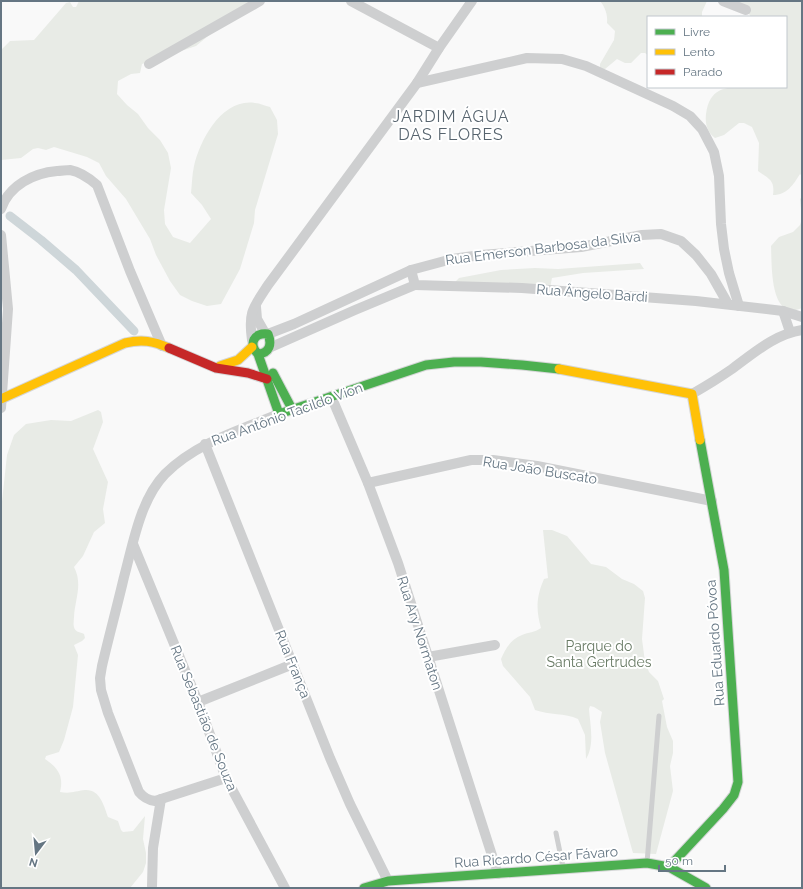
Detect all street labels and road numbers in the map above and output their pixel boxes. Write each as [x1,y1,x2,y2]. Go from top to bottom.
street label: Rua Emerson Barbosa da Silva [444,228,642,268]
street label: Rua Ângelo Bardi [536,280,648,305]
street label: Rua Antônio Tacildo Vion [209,379,365,449]
street label: Rua João Buscato [482,453,598,487]
street label: Rua Ary Normaton [394,574,446,692]
street label: Rua Eduardo Póvoa [703,579,727,707]
street label: Rua França [272,628,314,700]
street label: Rua Sebastião de Souza [167,643,241,793]
street label: Rua Ricardo César Fávaro [453,843,619,871]

